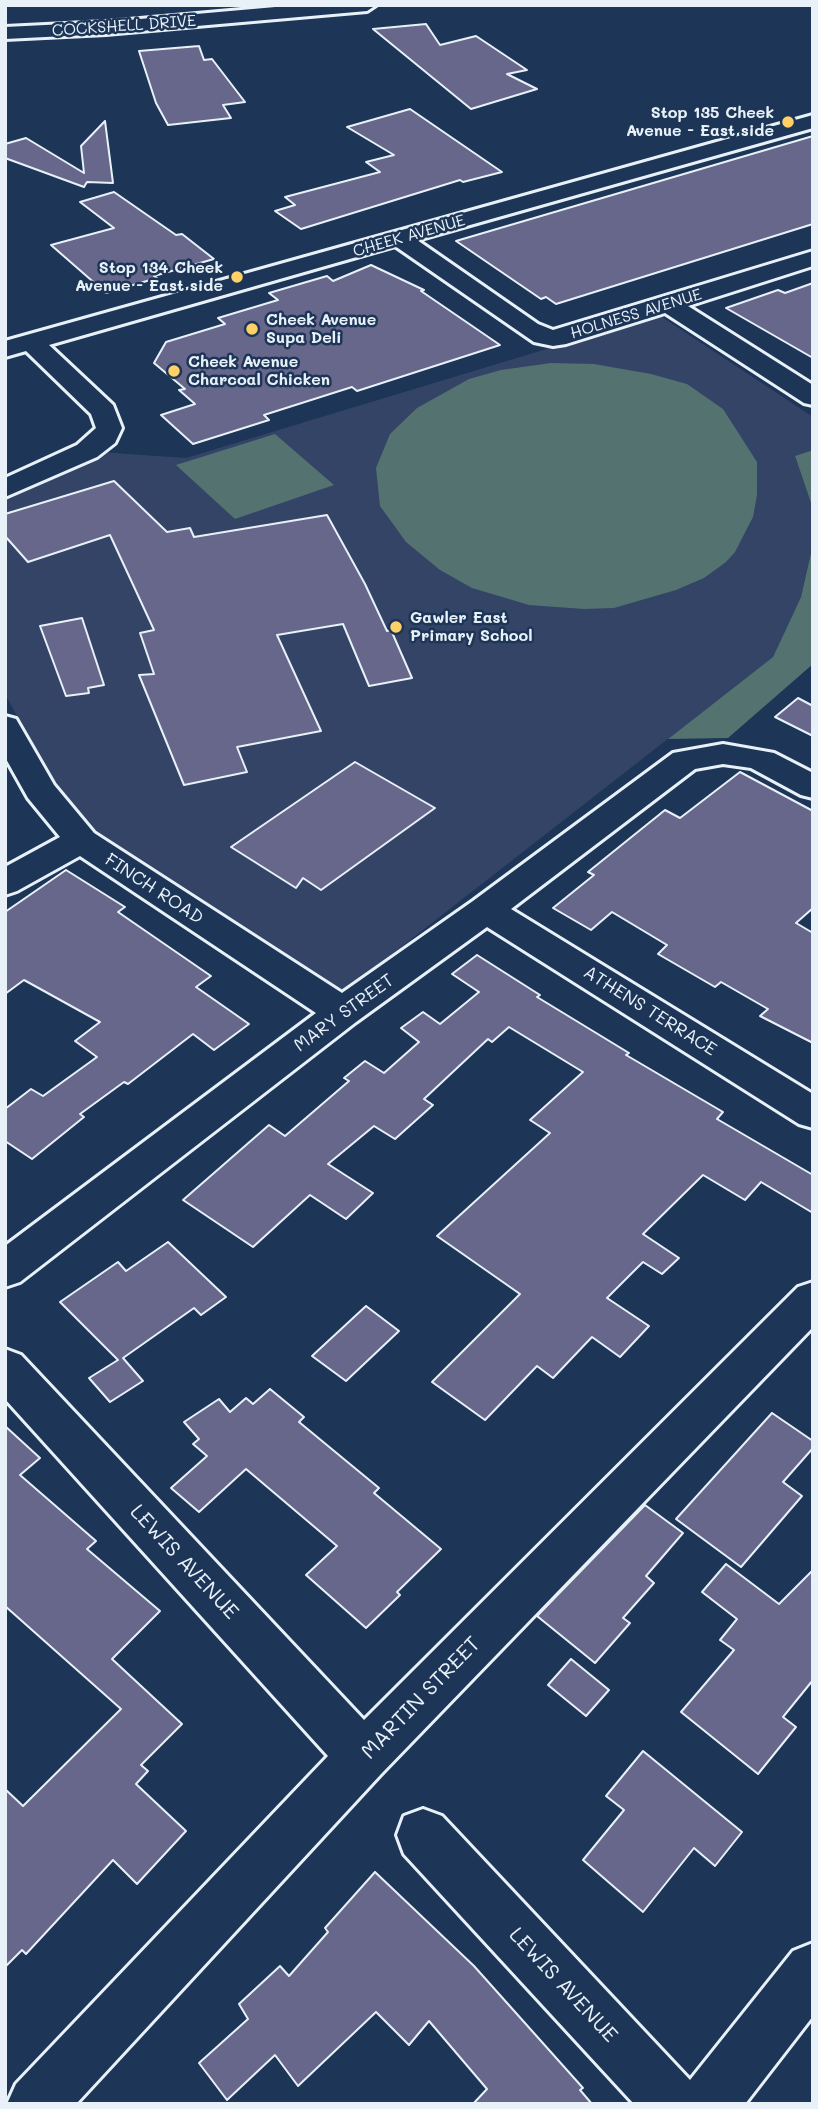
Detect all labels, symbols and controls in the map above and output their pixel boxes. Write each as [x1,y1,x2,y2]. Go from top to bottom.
street label: COCKSHELL DRIVE [51,11,197,41]
place label: Stop 135 Cheek Avenue - East side [626,103,774,141]
marker: Stop 135 Cheek Avenue - East side [780,114,796,130]
street label: CHEEK AVENUE [351,211,467,261]
place label: Stop 134 Cheek Avenue - East side [75,258,223,296]
marker: Stop 134 Cheek Avenue - East side [229,269,245,285]
street label: HOLNESS AVENUE [568,285,704,343]
place label: Cheek Avenue Supa Deli [266,310,376,348]
marker: Cheek Avenue Supa Deli [244,321,260,337]
place label: Cheek Avenue Charcoal Chicken [188,352,330,390]
marker: Cheek Avenue Charcoal Chicken [166,363,182,379]
place label: Gawler East Primary School [410,608,533,646]
marker: Gawler East Primary School [388,619,404,635]
street label: FINCH ROAD [101,849,207,929]
street label: ATHENS TERRACE [580,961,720,1061]
street label: MARY STREET [290,970,398,1056]
street label: LEWIS AVENUE [124,1499,244,1625]
street label: MARTIN STREET [356,1631,486,1765]
street label: LEWIS AVENUE [503,1922,623,2048]

